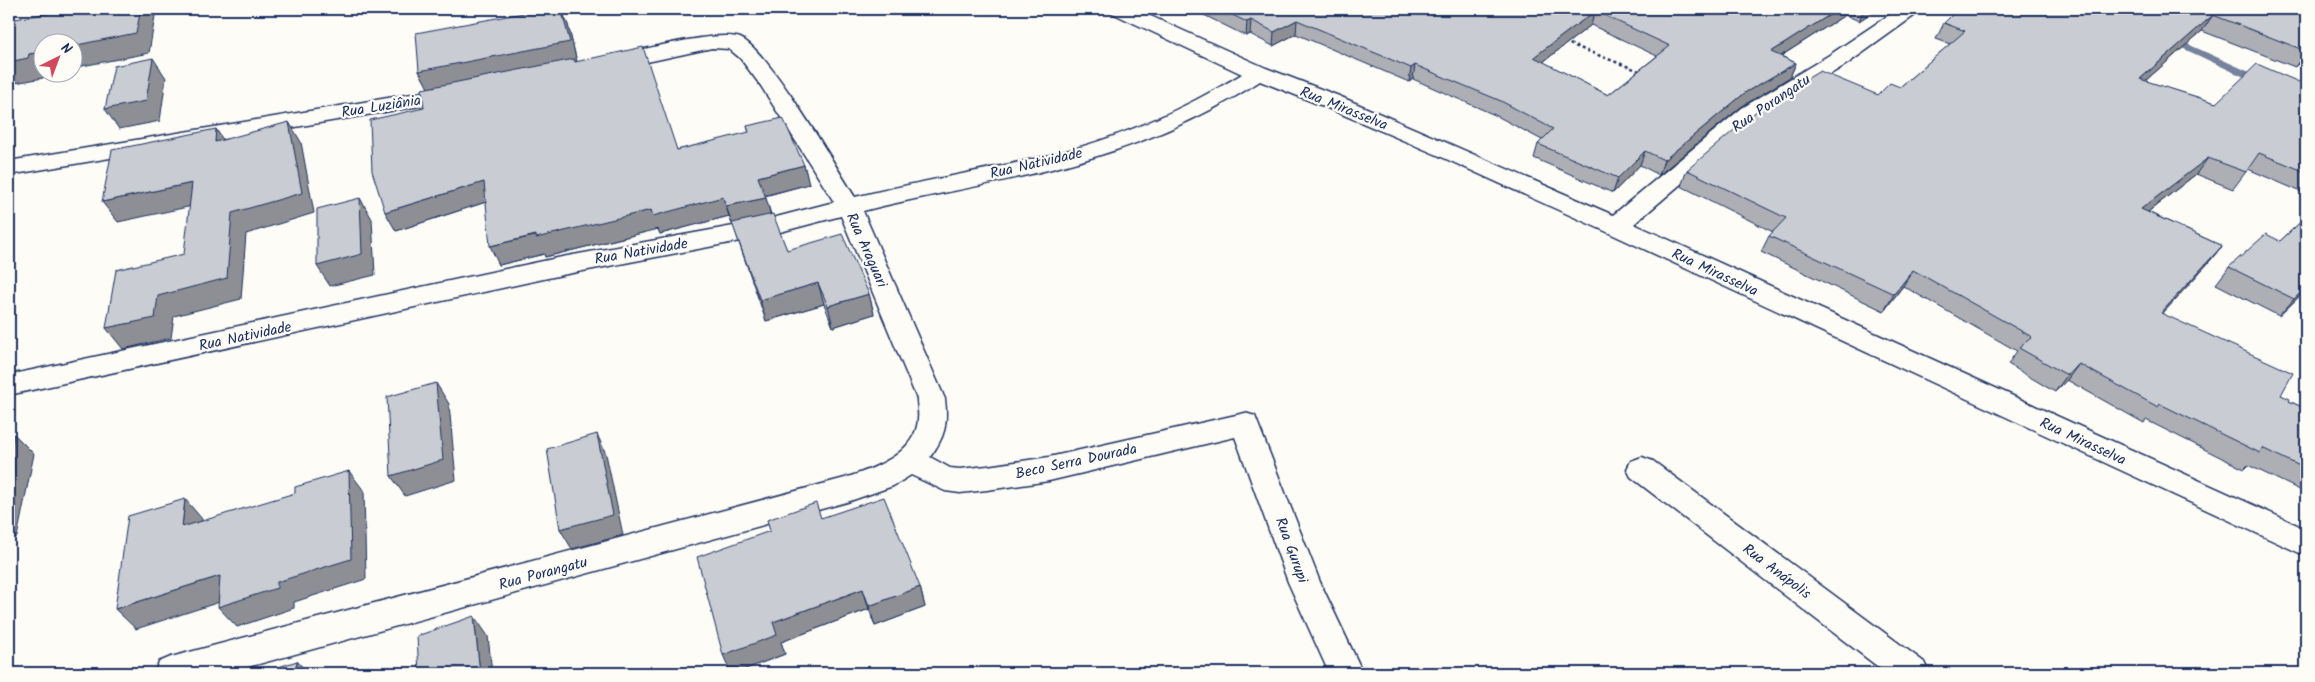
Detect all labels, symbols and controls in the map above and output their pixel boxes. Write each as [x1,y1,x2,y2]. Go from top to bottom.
north arrow [32,32,82,82]
text: N [55,38,77,60]
street label: Rua Porangatu [1727,68,1816,139]
street label: Rua Mirasselva [1296,80,1391,137]
street label: Rua Luziânia [340,89,423,125]
street label: Rua Natividade [988,142,1085,186]
street label: Rua Araguari [839,209,894,293]
street label: Rua Natividade [593,232,690,272]
street label: Rua Mirasselva [1667,242,1762,303]
street label: Rua Natividade [197,315,294,359]
street label: Rua Mirasselva [2035,411,2130,472]
street label: Beco Serra Dourada [1013,437,1139,487]
street label: Rua Gurupi [1268,514,1315,588]
street label: Rua Anápolis [1737,538,1816,606]
street label: Rua Porangatu [496,551,590,597]

